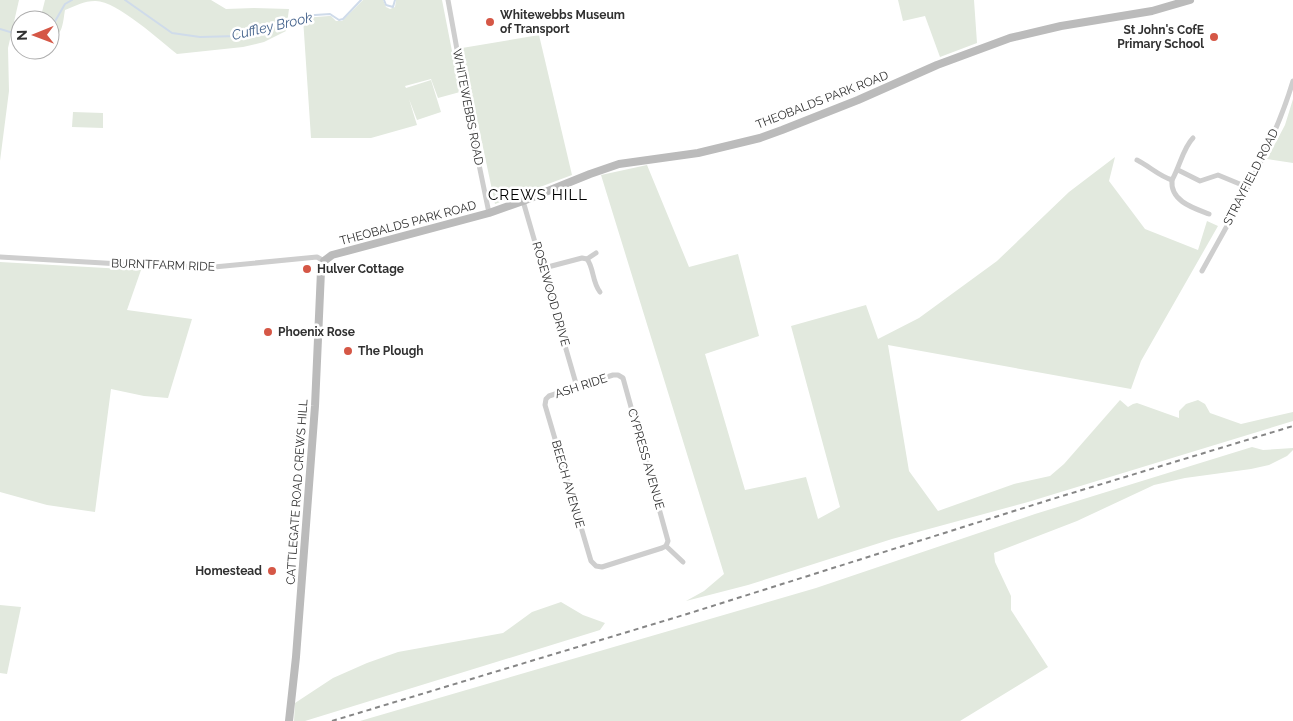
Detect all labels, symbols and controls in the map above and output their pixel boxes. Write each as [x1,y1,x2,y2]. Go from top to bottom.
place label: Whitewebbs Museum of Transport [500,8,625,36]
water label: Cuffley Brook [230,9,314,43]
north arrow [10,10,60,60]
marker: Whitewebbs Museum of Transport [484,16,496,28]
place label: St John's CofE Primary School [1117,23,1204,51]
text: N [14,30,30,41]
marker: St John's CofE Primary School [1208,31,1220,43]
street label: WHITEWEBBS ROAD [450,48,486,167]
street label: THEOBALDS PARK ROAD [754,68,891,132]
street label: STRAYFIELD ROAD [1221,126,1282,228]
district label: CREWS HILL [488,186,588,204]
street label: THEOBALDS PARK ROAD [338,198,478,248]
street label: ROSEWOOD DRIVE [529,240,573,348]
street label: BURNTFARM RIDE [111,256,215,274]
place label: Hulver Cottage [317,262,404,276]
marker: Hulver Cottage [301,263,313,275]
place label: Phoenix Rose [278,325,355,339]
marker: Phoenix Rose [262,326,274,338]
place label: The Plough [358,344,424,358]
marker: The Plough [342,345,354,357]
street label: ASH RIDE [553,371,609,401]
street label: CATTLEGATE ROAD CREWS HILL [284,399,310,585]
street label: CYPRESS AVENUE [625,407,667,511]
street label: BEECH AVENUE [549,438,587,530]
place label: Homestead [195,564,262,578]
marker: Homestead [266,565,278,577]

